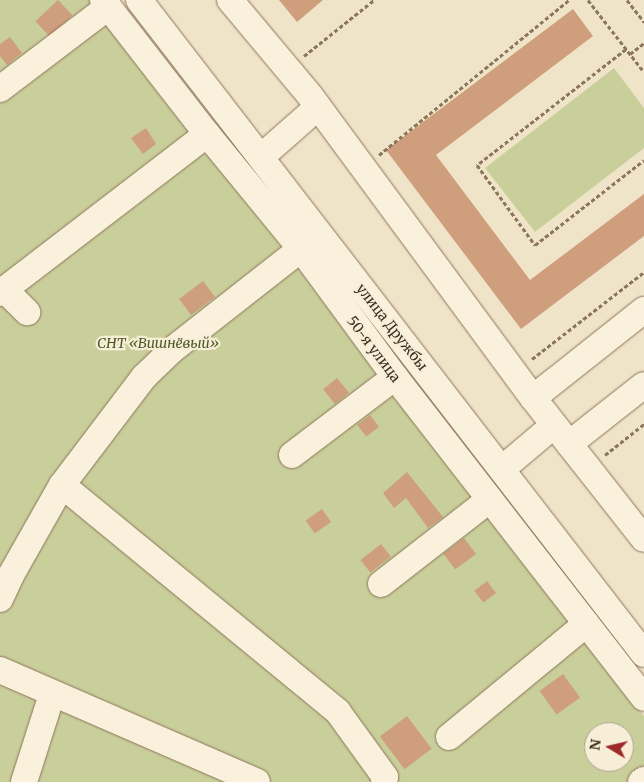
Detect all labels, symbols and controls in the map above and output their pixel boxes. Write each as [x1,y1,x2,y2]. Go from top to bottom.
street label: улица Дружбы [353,280,431,374]
street label: 50-я улица [344,313,404,385]
park label: СНТ «Вишнёвый» [97,335,219,351]
north arrow [584,722,634,772]
text: N [585,738,605,752]

